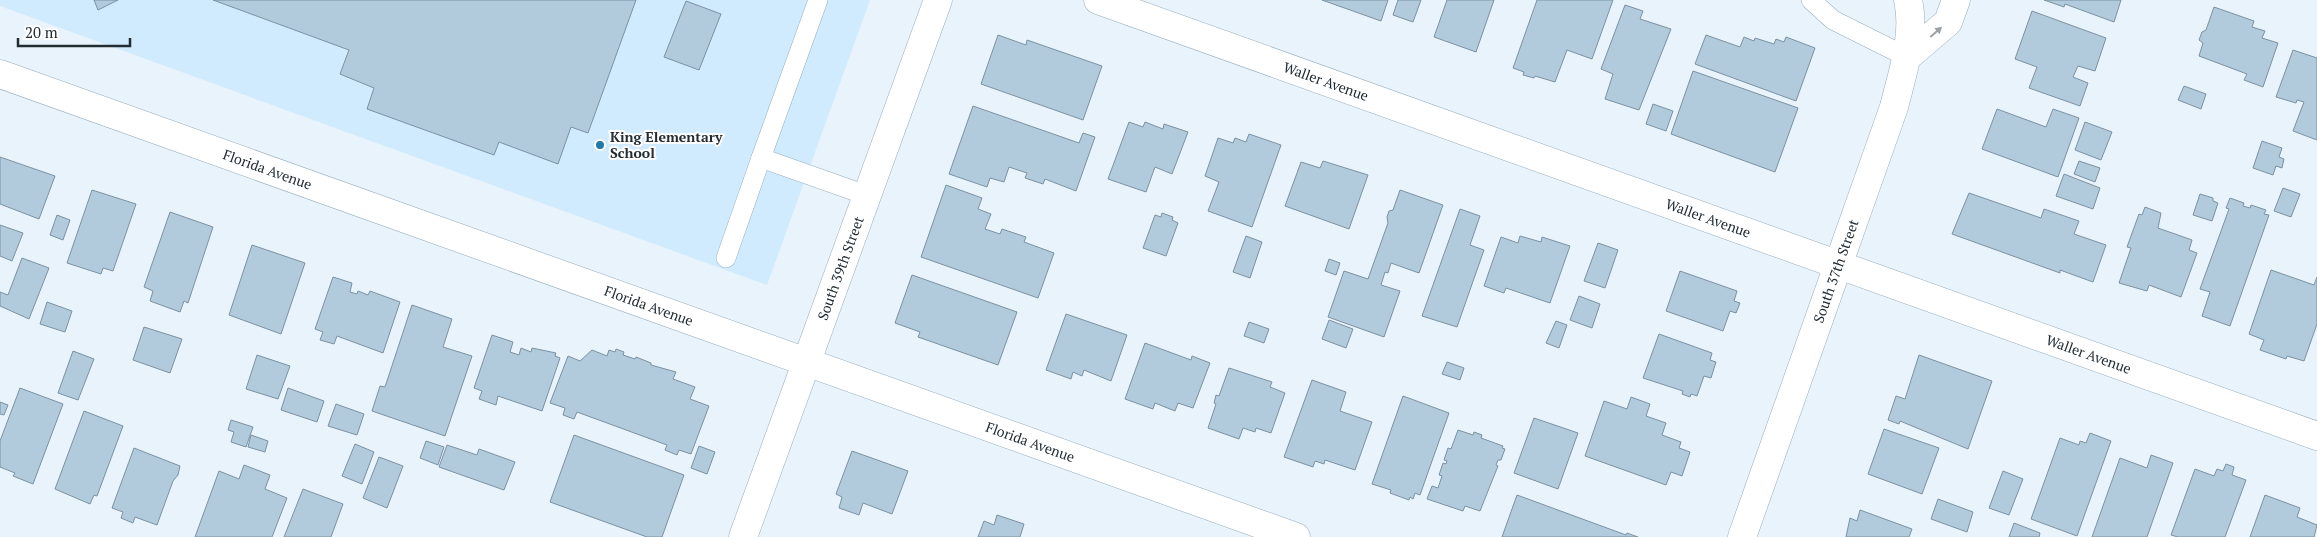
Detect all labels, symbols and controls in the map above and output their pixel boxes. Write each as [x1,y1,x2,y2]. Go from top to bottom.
scale bar [18,15,130,47]
text: 20 m [25,22,58,42]
one-way arrow [1929,26,1942,37]
street label: Waller Avenue [1281,57,1371,105]
place label: King Elementary School [610,127,723,162]
marker: King Elementary School [594,139,606,151]
street label: Florida Avenue [221,144,315,194]
street label: Waller Avenue [1663,194,1753,242]
street label: South 39th Street [813,213,868,323]
street label: South 37th Street [1808,216,1863,325]
street label: Florida Avenue [602,281,696,330]
street label: Waller Avenue [2044,330,2134,378]
street label: Florida Avenue [983,417,1077,466]

